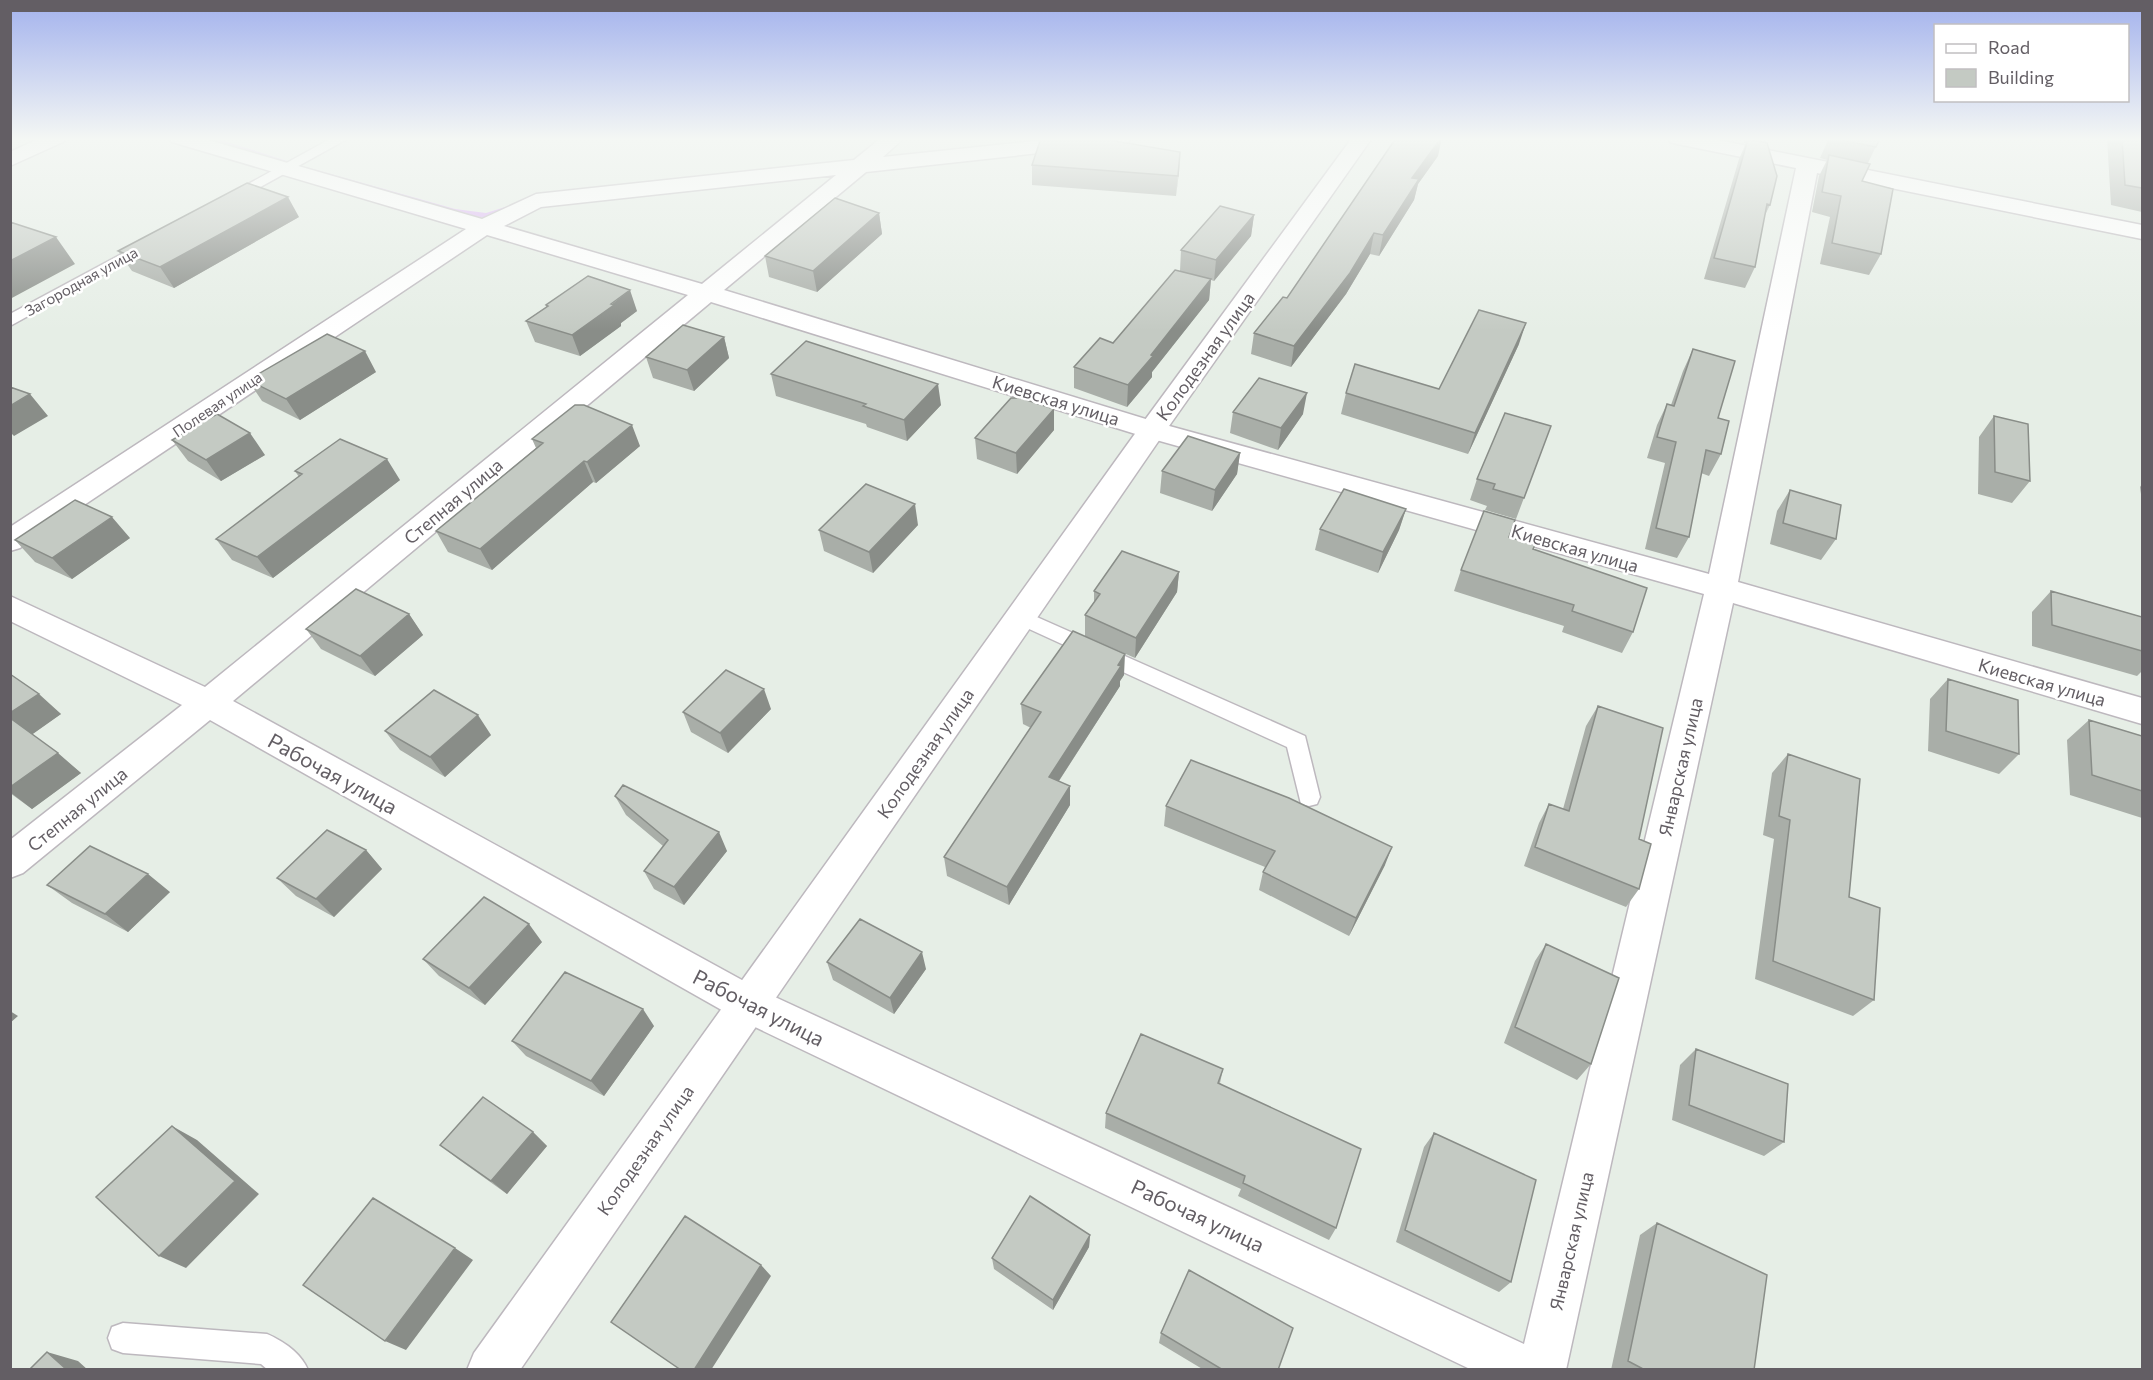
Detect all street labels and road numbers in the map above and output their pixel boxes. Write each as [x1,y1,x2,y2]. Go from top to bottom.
street label: Загородная улица [21,243,141,319]
street label: Колодезная улица [1151,287,1259,425]
street label: Полевая улица [169,367,265,441]
street label: Киевская улица [990,370,1122,430]
street label: Степная улица [399,453,507,549]
street label: Киевская улица [1509,519,1641,577]
street label: Киевская улица [1976,653,2108,711]
street label: Колодезная улица [872,684,978,822]
street label: Январская улица [1653,695,1707,839]
street label: Рабочая улица [264,727,402,819]
street label: Степная улица [23,762,131,856]
street label: Рабочая улица [689,963,829,1051]
street label: Колодезная улица [592,1081,698,1219]
street label: Январская улица [1544,1169,1598,1313]
street label: Рабочая улица [1128,1173,1268,1257]

